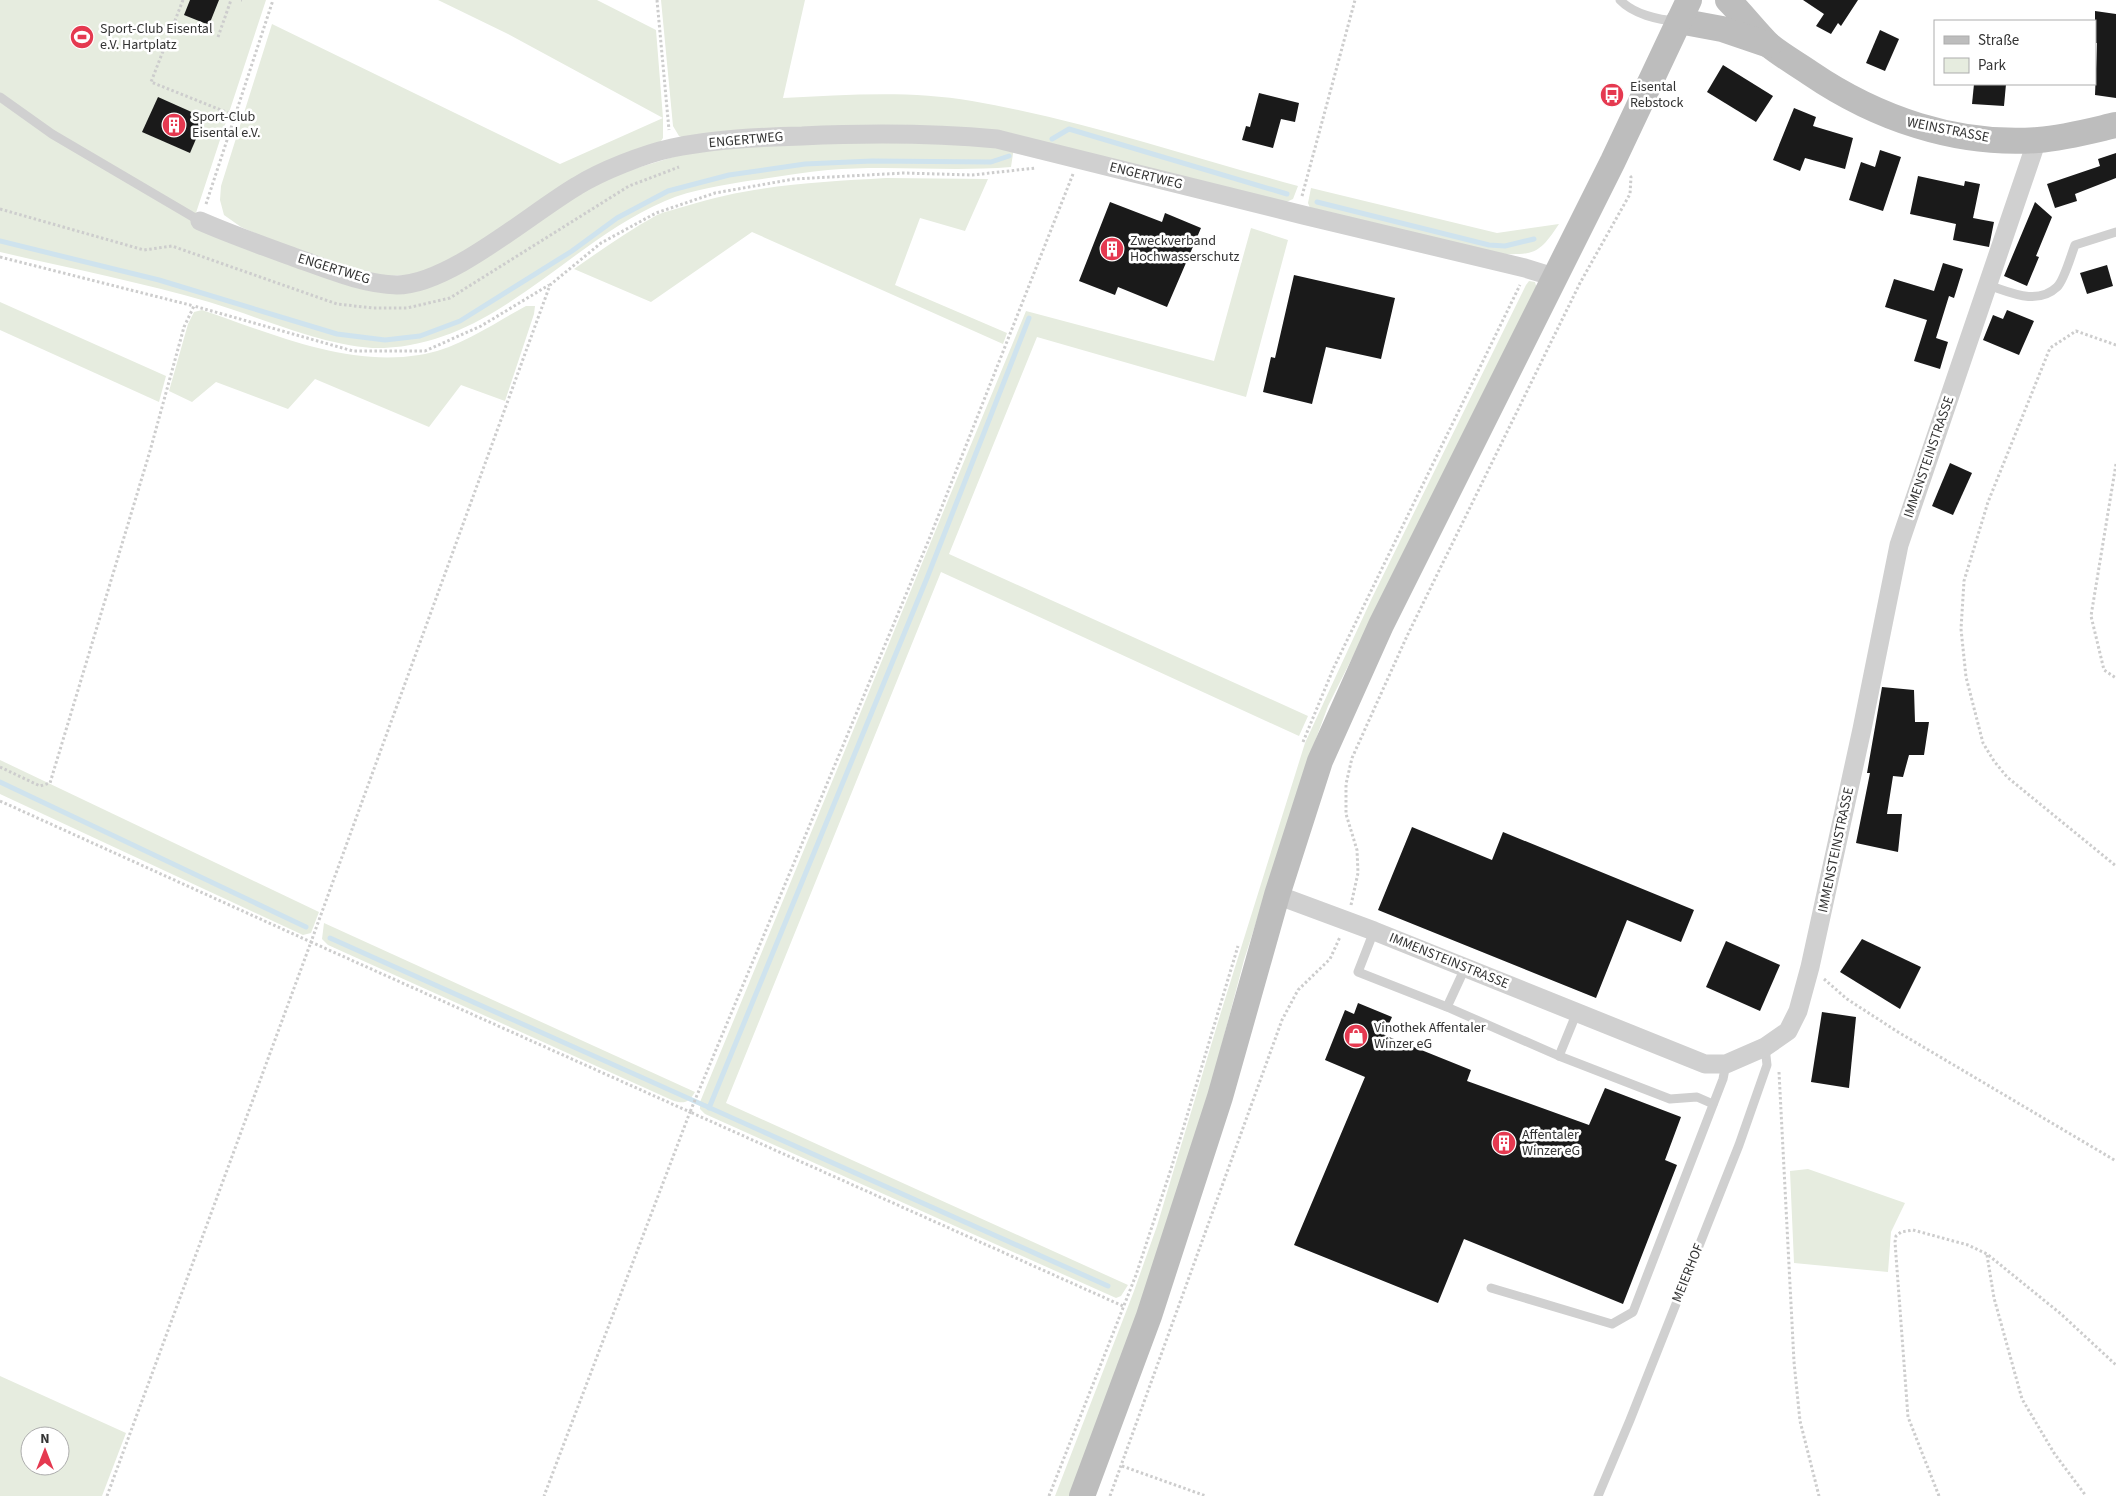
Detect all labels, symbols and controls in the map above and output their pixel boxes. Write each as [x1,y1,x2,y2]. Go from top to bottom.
place label: Sport-Club Eisental e.V. Hartplatz [100,19,213,55]
legend [1934,20,2096,85]
sports icon: Sport-Club Eisental e.V. Hartplatz [69,24,95,50]
text: Straße [1978,30,2019,51]
text: Park [1978,55,2007,76]
place label: Eisental Rebstock [1630,77,1684,113]
bus stop icon: Eisental Rebstock [1599,82,1625,108]
place label: Sport-Club Eisental e.V. [192,107,260,143]
building icon: Sport-Club Eisental e.V. [161,112,187,138]
street label: WEINSTRASSE [1905,112,1991,148]
street label: ENGERTWEG [708,127,784,153]
street label: ENGERTWEG [1107,157,1185,195]
place label: Zweckverband Hochwasserschutz [1130,231,1239,267]
building icon: Zweckverband Hochwasserschutz [1099,236,1125,262]
street label: ENGERTWEG [295,249,373,289]
street label: IMMENSTEINSTRASSE [1899,393,1959,521]
street label: IMMENSTEINSTRASSE [1813,785,1859,915]
street label: IMMENSTEINSTRASSE [1386,928,1512,994]
place label: Vinothek Affentaler Winzer eG [1374,1018,1486,1054]
shop icon: Vinothek Affentaler Winzer eG [1343,1023,1369,1049]
place label: Affentaler Winzer eG [1522,1125,1580,1161]
building icon: Affentaler Winzer eG [1491,1130,1517,1156]
street label: MEIERHOF [1667,1240,1709,1305]
north arrow [20,1426,70,1476]
text: N [40,1429,50,1449]

